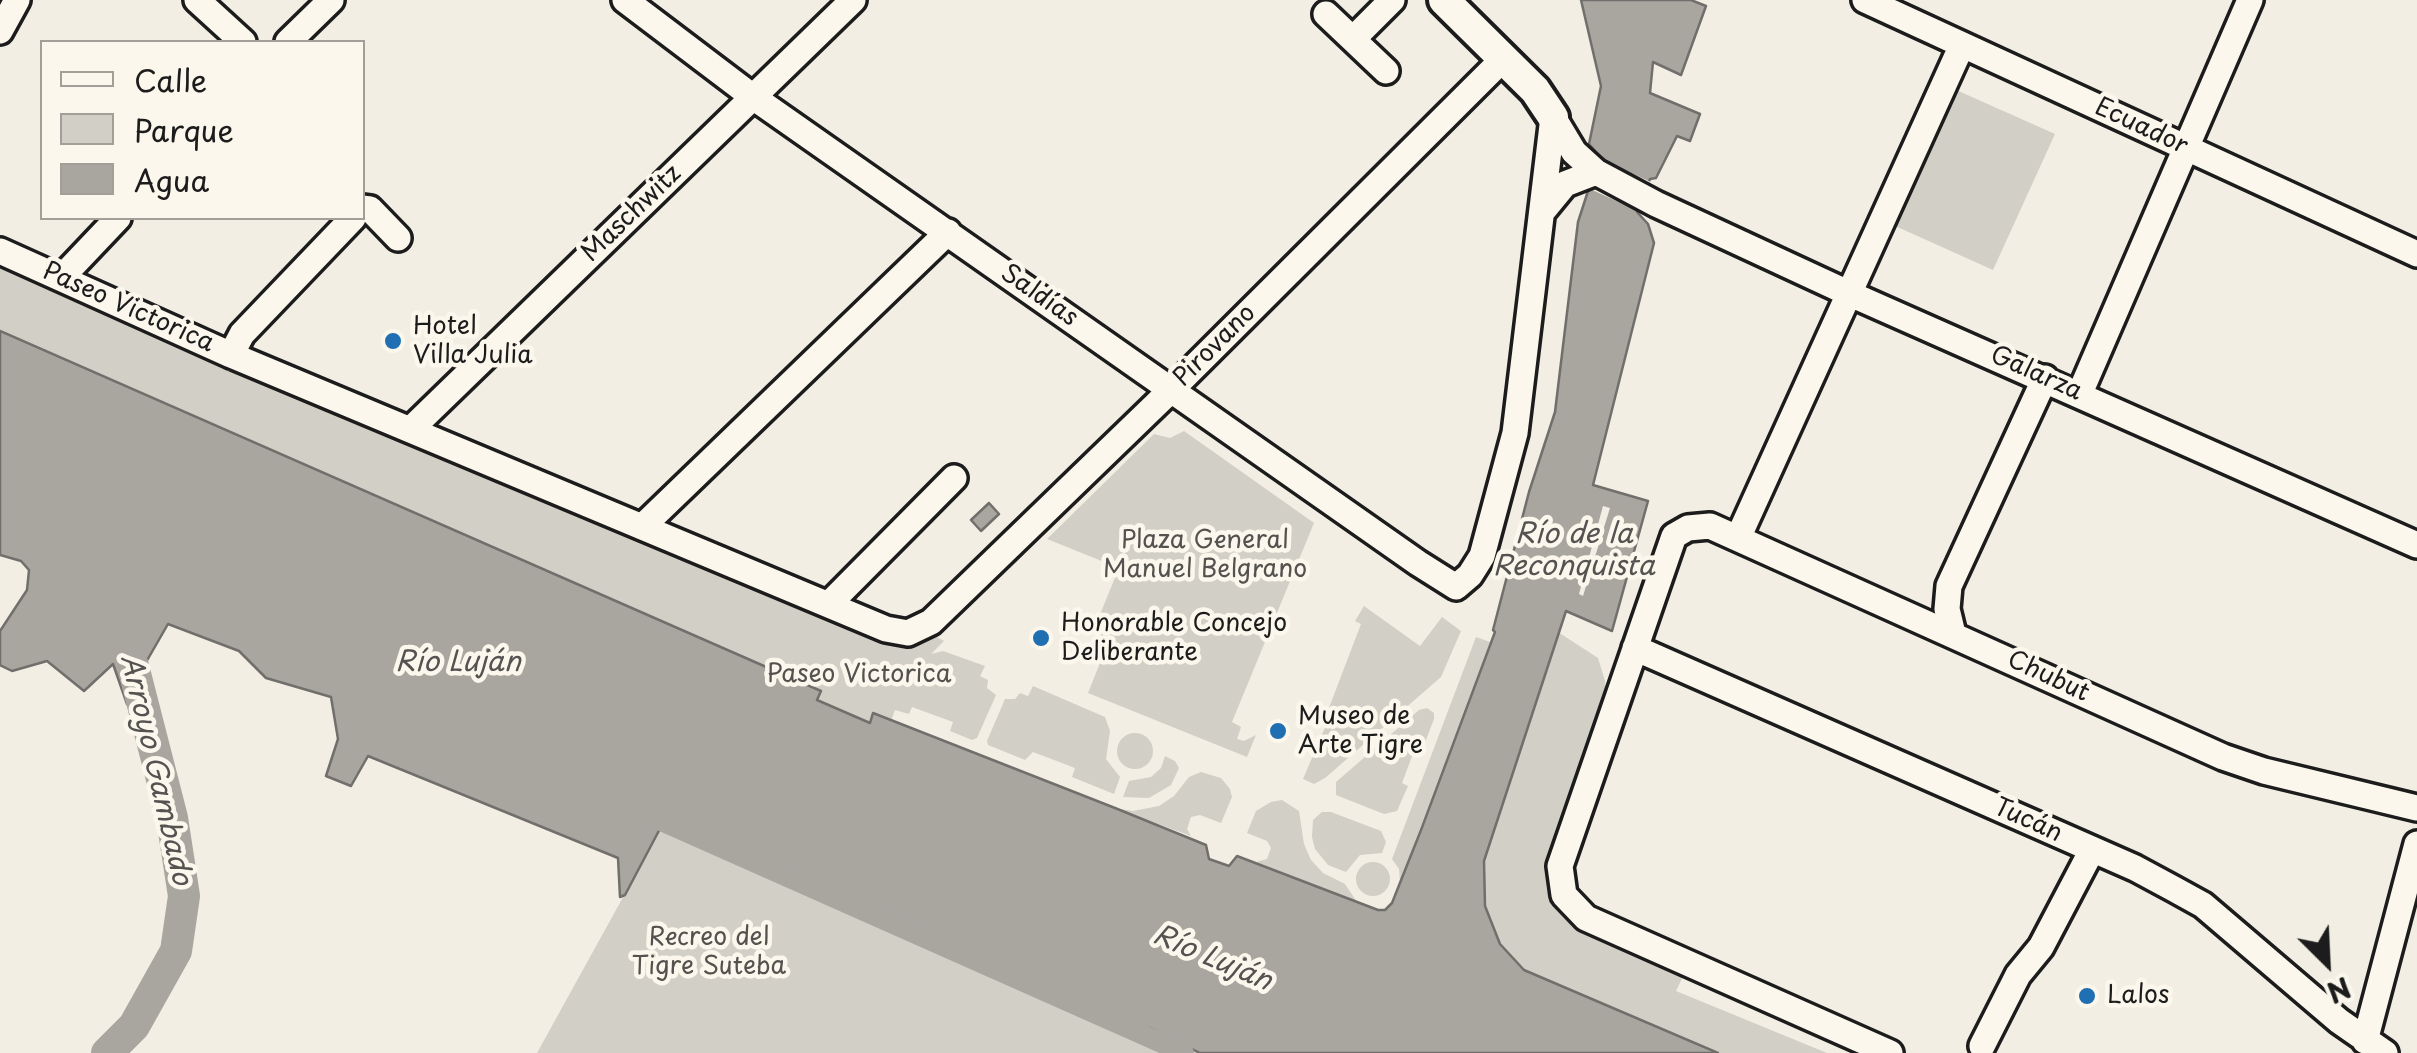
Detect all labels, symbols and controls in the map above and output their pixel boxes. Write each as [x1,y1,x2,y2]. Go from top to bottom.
legend [40,40,365,220]
text: Calle [134,57,207,102]
street label: Ecuador [2090,92,2192,162]
text: Parque [134,107,234,152]
text: Agua [134,157,209,202]
street label: Maschwitz [576,159,688,269]
street label: Paseo Victorica [37,257,219,359]
street label: Saldías [995,259,1083,333]
street label: Pirovano [1168,299,1262,393]
place label: Hotel Villa Julia [413,312,533,371]
marker: Hotel Villa Julia [382,330,404,352]
street label: Galarza [1985,340,2087,408]
water label: Río de la Reconquista [1493,518,1655,584]
park label: Plaza General Manuel Belgrano [1103,526,1307,585]
place label: Honorable Concejo Deliberante [1061,609,1287,668]
marker: Honorable Concejo Deliberante [1030,627,1052,649]
street label: Chubut [2002,645,2094,709]
water label: Río Luján [395,646,521,680]
water label: Arroyo Gambado [112,652,198,888]
park label: Paseo Victorica [767,660,951,690]
place label: Museo de Arte Tigre [1298,702,1423,761]
marker: Museo de Arte Tigre [1267,720,1289,742]
street label: Tucán [1989,793,2067,849]
north arrow [2277,913,2377,1013]
water label: Río Luján [1148,919,1276,999]
park label: Recreo del Tigre Suteba [632,923,786,982]
text: N [2321,967,2358,1015]
place label: Lalos [2107,981,2169,1011]
marker: Lalos [2076,985,2098,1007]

